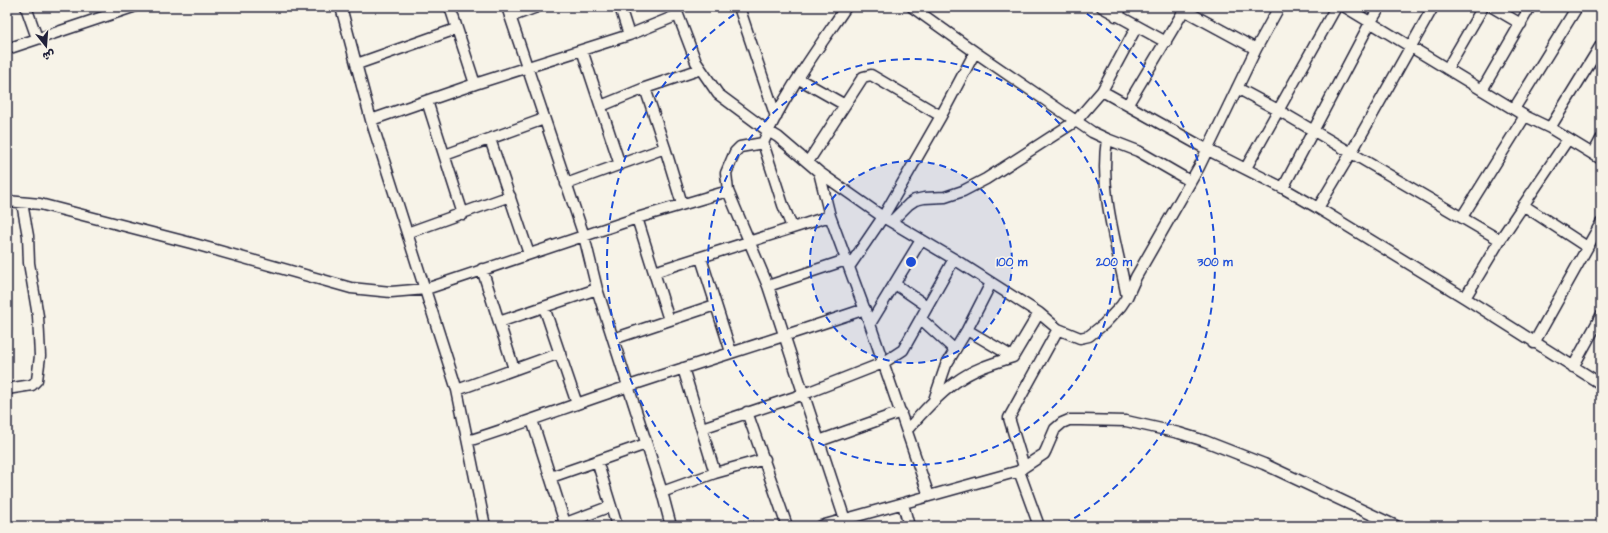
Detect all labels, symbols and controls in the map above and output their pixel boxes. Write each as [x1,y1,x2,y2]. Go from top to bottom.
north arrow [26,26,66,66]
text: ش [41,46,57,64]
text: 100 m [997,254,1028,271]
text: 200 m [1095,254,1133,271]
text: 300 m [1196,254,1233,271]
centre of rings [904,255,918,269]

